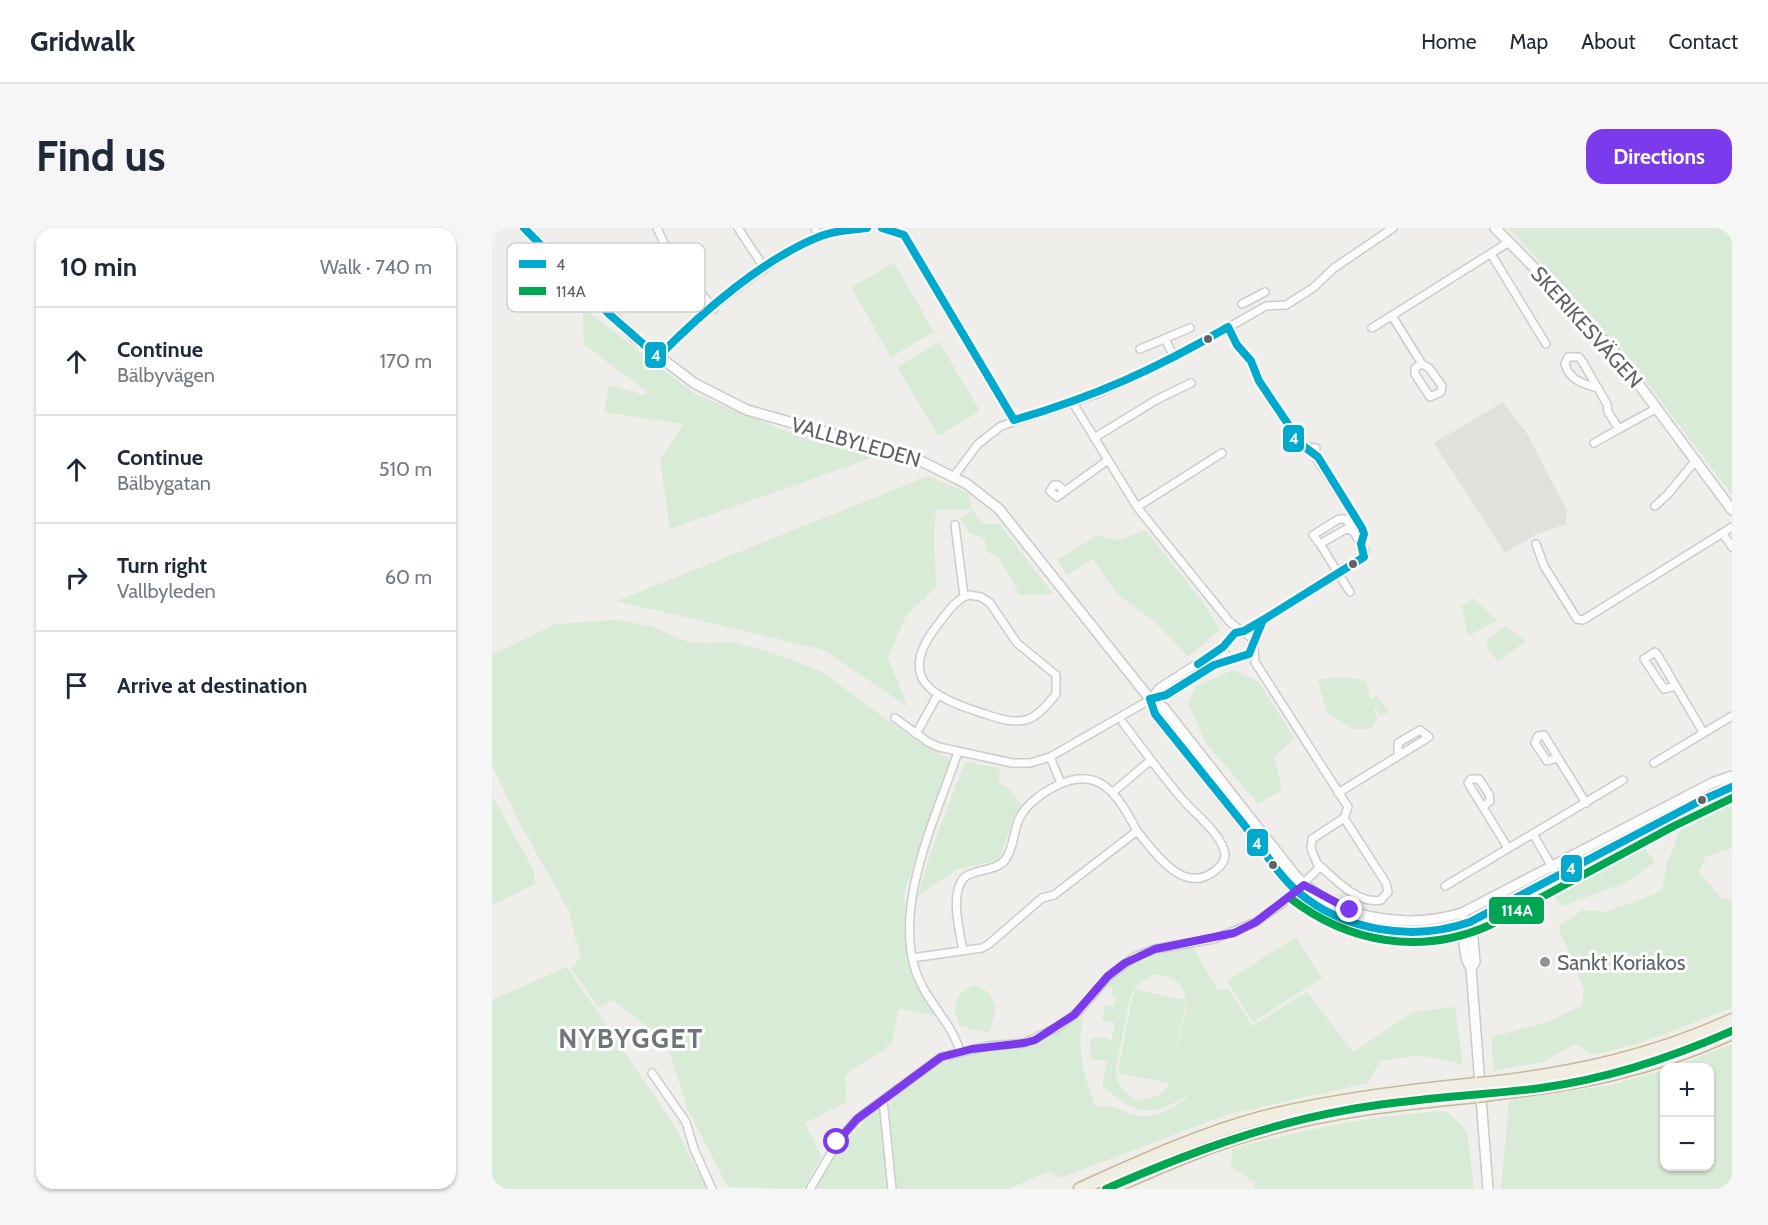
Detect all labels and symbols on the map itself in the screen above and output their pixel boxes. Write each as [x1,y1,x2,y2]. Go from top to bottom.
legend [507,243,705,312]
text: 4 [556,255,565,274]
street label: SKERIKESVÄGEN [1526,261,1648,393]
text: 114A [556,282,586,301]
unlabelled marker [1202,333,1214,345]
line badge: 4 [644,341,667,369]
text: 4 [651,346,661,365]
street label: VALLBYLEDEN [788,412,924,472]
line badge: 4 [1282,424,1305,453]
text: 4 [1289,429,1299,448]
unlabelled marker [1347,558,1359,570]
unlabelled marker [1696,794,1708,806]
line badge: 4 [1246,828,1269,857]
text: 4 [1252,834,1262,853]
line badge: 4 [1560,854,1583,883]
unlabelled marker [1267,859,1279,871]
text: 4 [1566,859,1576,878]
route end [1336,896,1362,922]
line badge: 114A [1488,896,1545,925]
text: 114A [1501,901,1533,920]
place label: Sankt Koriakos [1557,950,1686,975]
marker: Sankt Koriakos [1538,955,1552,969]
district label: NYBYGGET [558,1022,704,1055]
route start [823,1128,849,1154]

